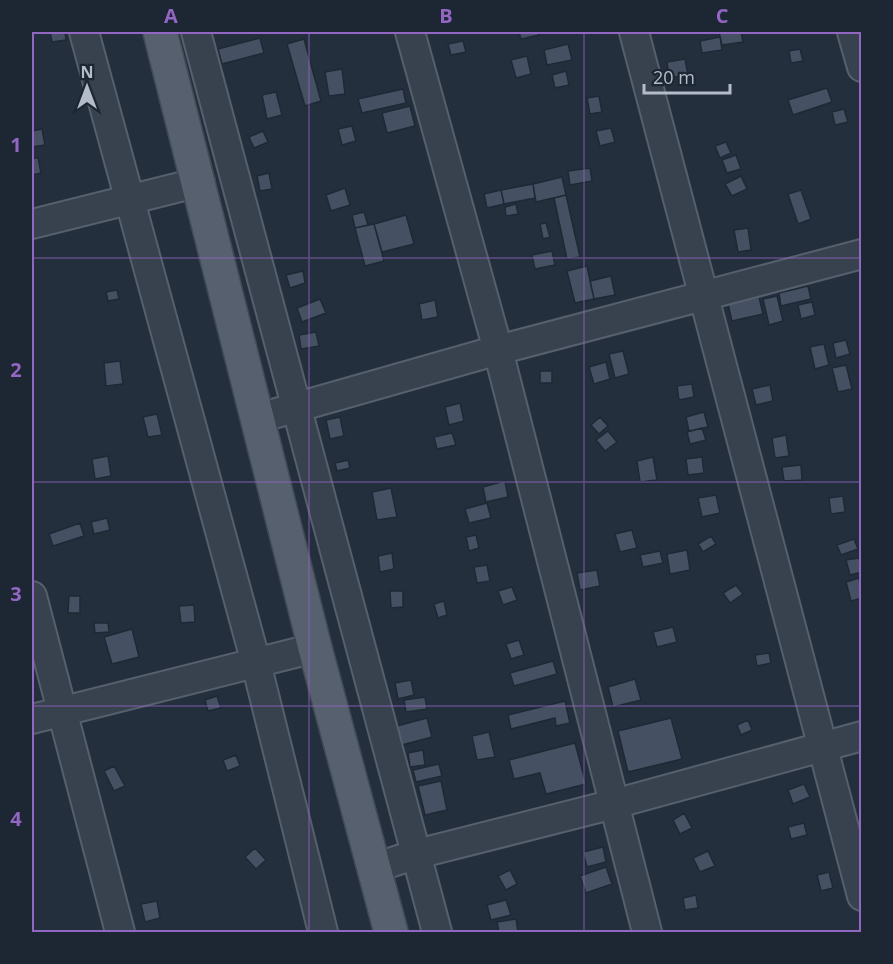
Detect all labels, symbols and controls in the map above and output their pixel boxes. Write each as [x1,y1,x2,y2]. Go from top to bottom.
text: A [164,2,178,29]
text: B [439,2,453,29]
text: C [716,2,729,29]
north arrow [57,57,117,117]
scale bar [644,57,730,95]
text: N [80,61,94,83]
text: 20 m [653,65,695,89]
text: 1 [10,131,22,158]
text: 2 [10,356,22,383]
text: 3 [10,580,22,607]
text: 4 [10,805,22,832]

